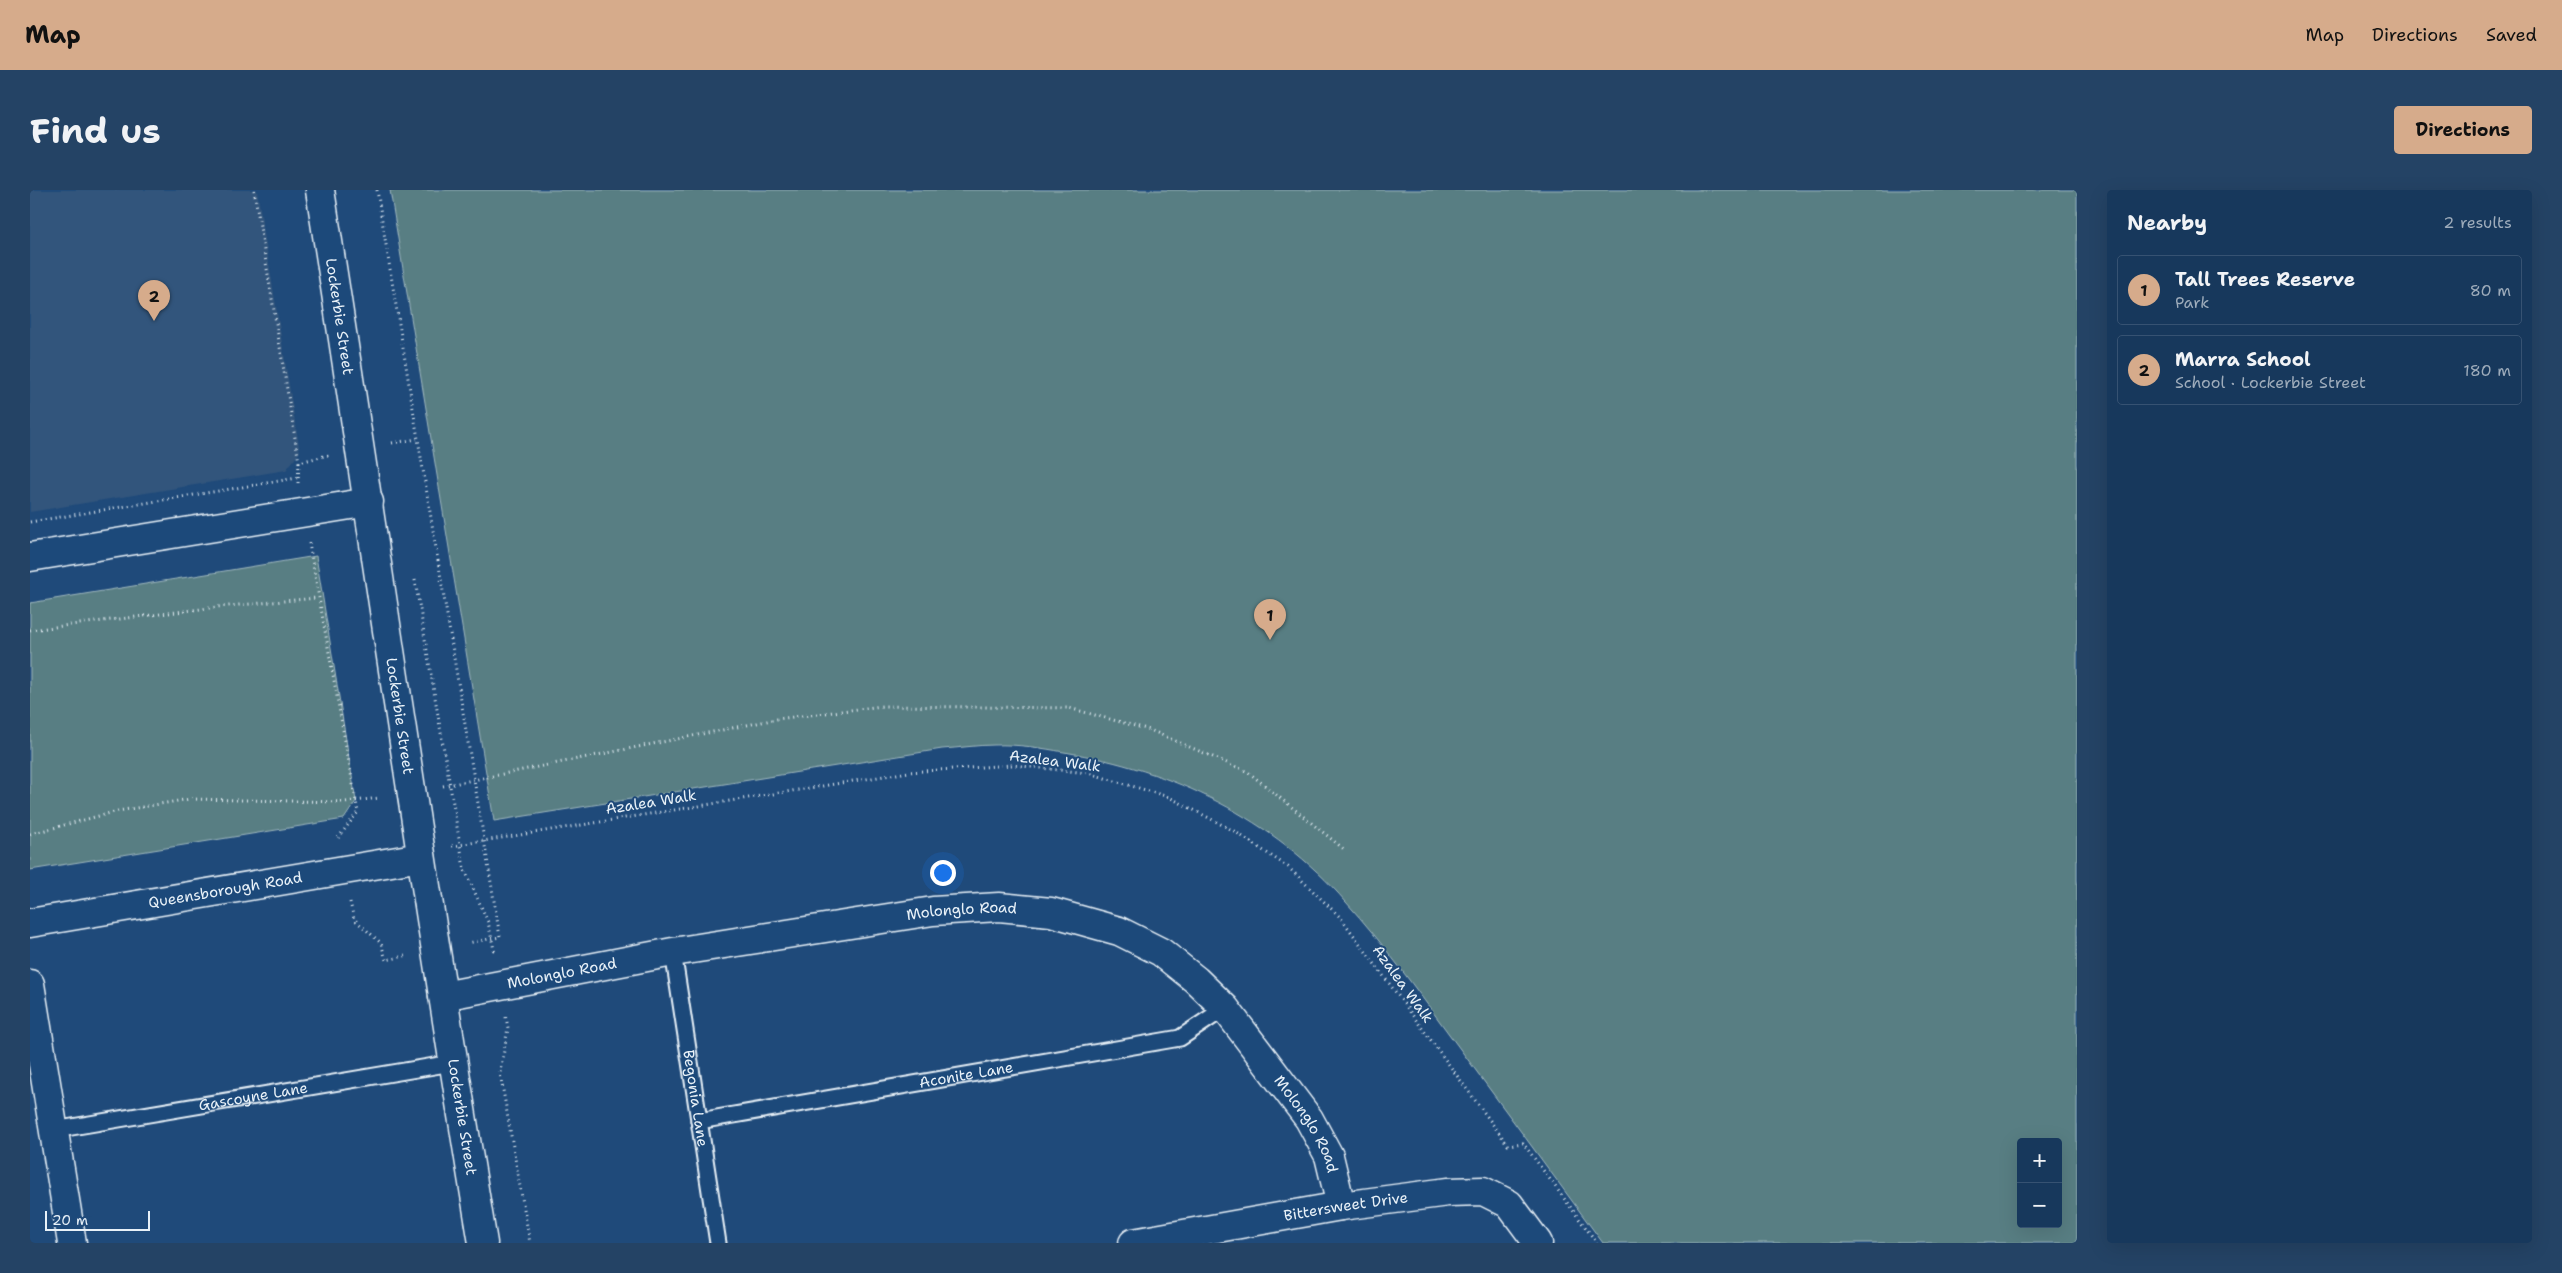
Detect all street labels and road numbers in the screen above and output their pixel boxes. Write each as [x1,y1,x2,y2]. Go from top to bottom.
street label: Lockerbie Street [321,257,358,376]
street label: Lockerbie Street [381,656,419,776]
street label: Azalea Walk [1008,745,1102,777]
street label: Azalea Walk [604,785,698,819]
street label: Queensborough Road [147,867,304,913]
street label: Molonglo Road [905,897,1018,925]
street label: Azalea Walk [1368,941,1438,1027]
street label: Molonglo Road [505,953,619,994]
street label: Begonia Lane [678,1048,713,1148]
street label: Lockerbie Street [443,1057,482,1177]
street label: Aconite Lane [917,1057,1015,1093]
street label: Molonglo Road [1270,1071,1343,1175]
street label: Gascoyne Lane [197,1077,309,1115]
street label: Bittersweet Drive [1282,1187,1409,1226]

